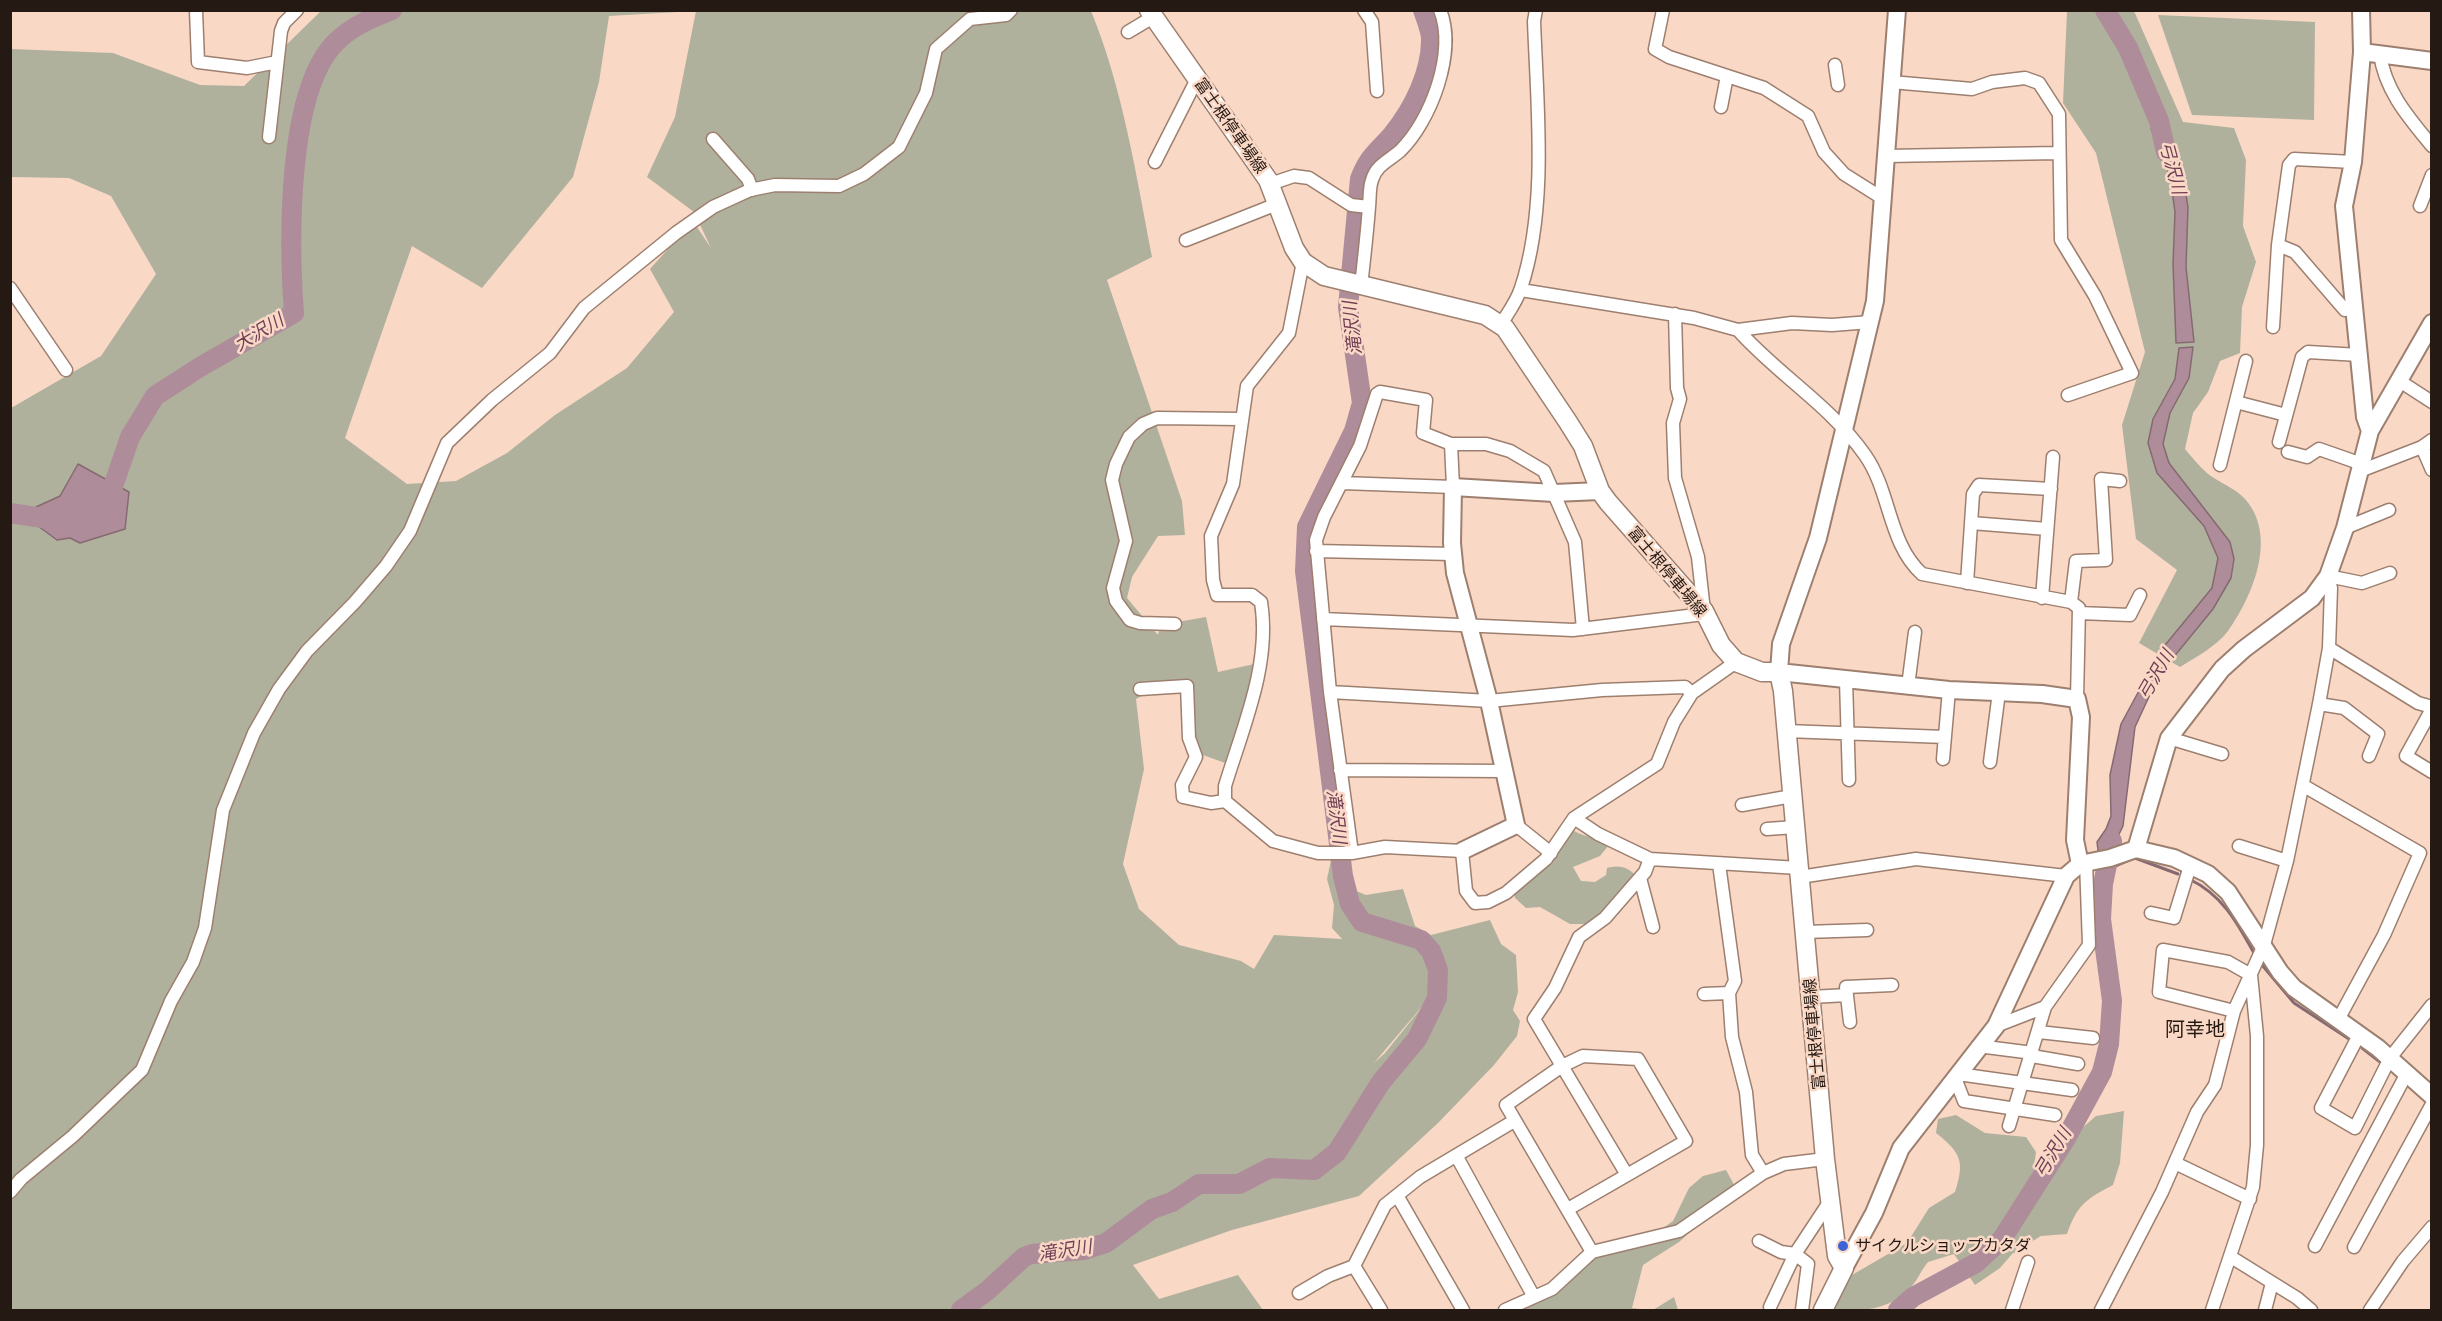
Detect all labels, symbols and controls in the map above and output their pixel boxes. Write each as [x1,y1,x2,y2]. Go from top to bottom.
street label: 富士根停車場線 [1190,75,1270,177]
water label: 弓沢川 [2155,139,2189,197]
water label: 滝沢川 [1339,300,1367,356]
water label: 大沢川 [230,310,288,356]
street label: 富士根停車場線 [1624,523,1710,621]
water label: 弓沢川 [2133,646,2179,704]
water label: 滝沢川 [1322,789,1350,845]
street label: 富士根停車場線 [1801,977,1829,1091]
district label: 阿幸地 [2165,1018,2225,1042]
water label: 弓沢川 [2030,1124,2076,1182]
water label: 滝沢川 [1037,1236,1093,1266]
place label: サイクルショップカタダ [1855,1236,2031,1256]
marker: サイクルショップカタダ [1836,1239,1850,1253]

